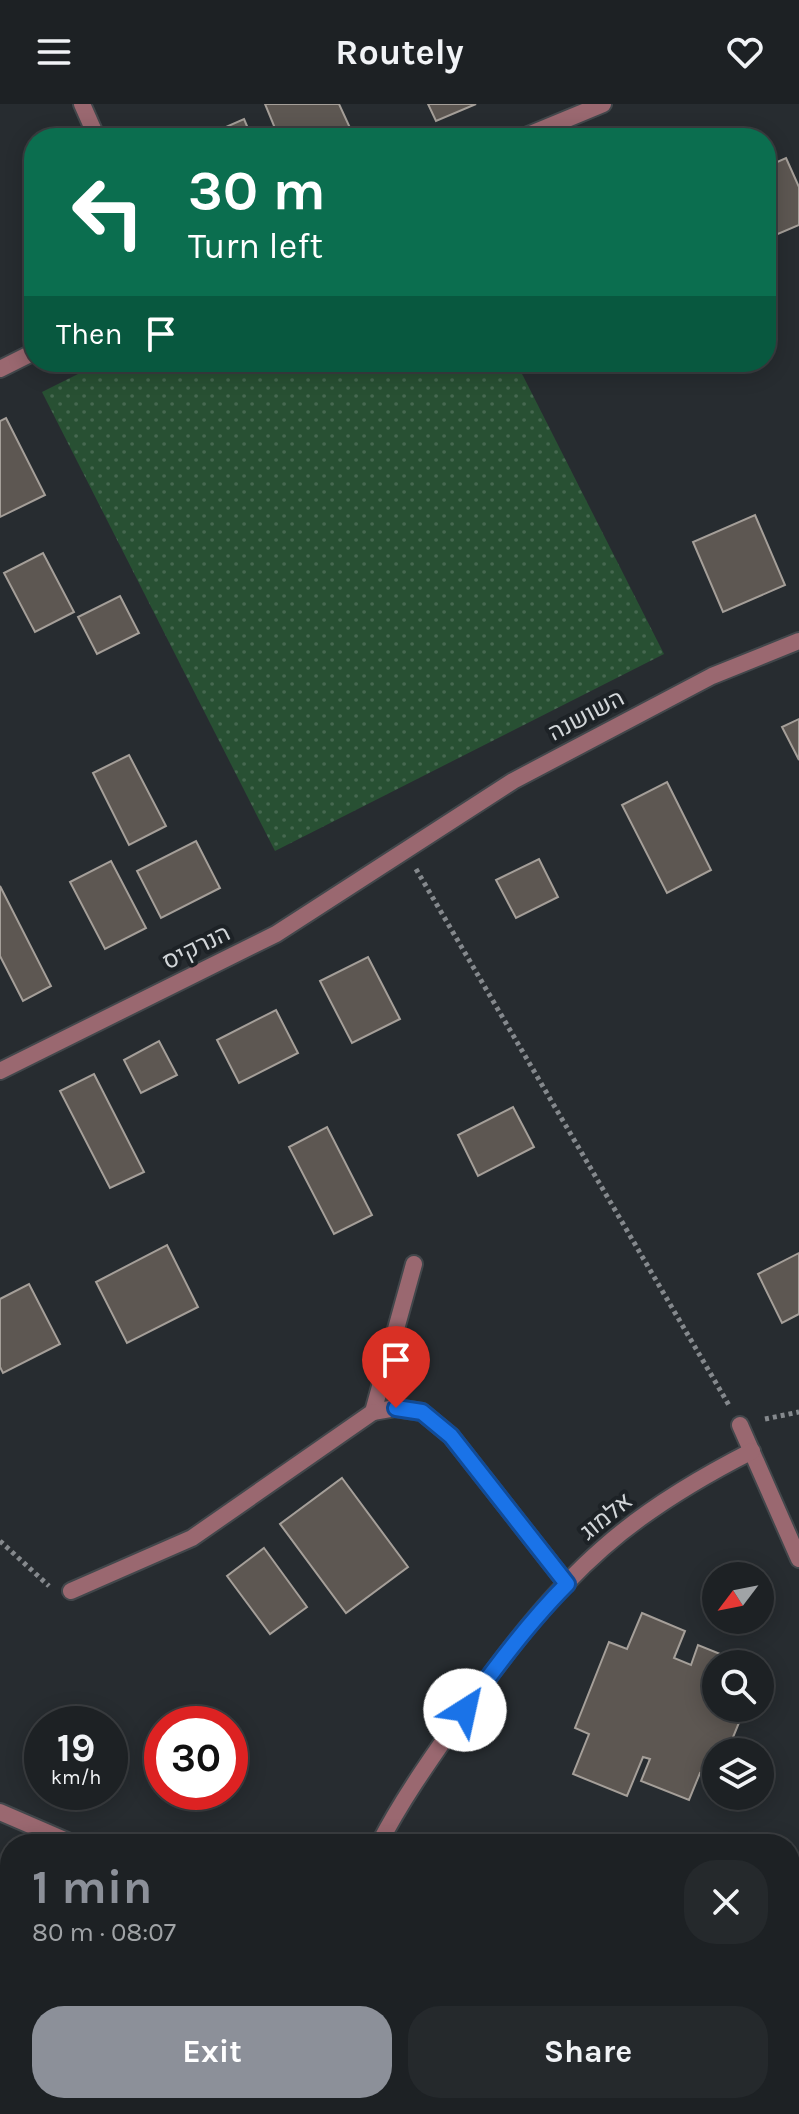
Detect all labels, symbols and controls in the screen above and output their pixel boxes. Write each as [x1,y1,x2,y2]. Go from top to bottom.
icon: menu [32,30,76,74]
icon: heart [723,30,767,74]
text: Routely [335,31,464,73]
text: 30 m [188,158,326,223]
icon: left [56,160,160,264]
text: Turn left [188,225,323,267]
icon: arrive [139,312,183,356]
text: Then [56,316,123,352]
street label: השושנה [543,683,629,747]
street label: הנרקיס [157,919,235,975]
pin [362,1326,430,1408]
icon: arrive [374,1338,418,1382]
street label: אלמוג [574,1486,638,1546]
north arrow [702,1562,774,1634]
map controls [702,1562,774,1810]
button: search [702,1650,774,1722]
position arrow [423,1668,507,1752]
speed limit sign: 30 [144,1706,248,1810]
text: 19 [57,1724,95,1771]
button: layers [702,1738,774,1810]
text: km/h [51,1766,101,1789]
text: 1 min [32,1859,152,1915]
button: close [684,1860,768,1944]
text: 80 m · 08:07 [32,1917,176,1948]
button: Exit [32,2006,392,2098]
button: Share [408,2006,768,2098]

